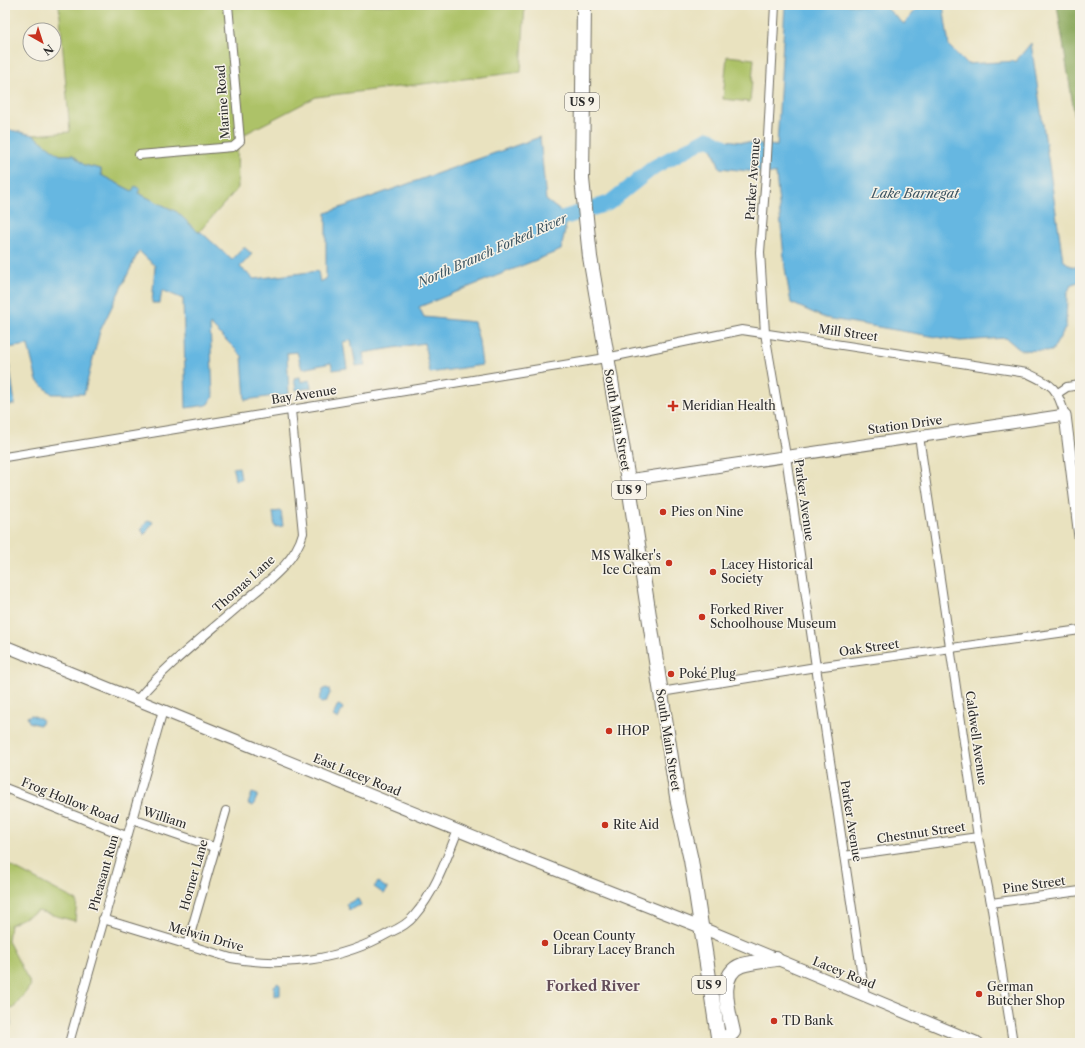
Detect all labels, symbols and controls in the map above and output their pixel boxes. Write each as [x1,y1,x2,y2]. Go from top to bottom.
north arrow [22,22,62,62]
text: N [40,41,56,58]
street label: Marine Road [212,64,233,140]
road number: US 9 [565,93,599,111]
street label: Parker Avenue [742,137,763,221]
water label: Lake Barnegat [870,185,960,201]
water label: North Branch Forked River [414,209,570,291]
street label: Mill Street [817,321,880,344]
street label: South Main Street [601,368,634,473]
street label: Bay Avenue [270,382,338,407]
place label: Meridian Health [682,398,776,413]
marker: Meridian Health [667,400,679,412]
street label: Station Drive [867,412,943,437]
street label: Parker Avenue [791,458,818,542]
road number: US 9 [612,481,646,499]
place label: Pies on Nine [671,504,744,519]
marker: Pies on Nine [658,507,668,517]
place label: MS Walker's Ice Cream [591,548,661,577]
street label: Thomas Lane [210,552,278,615]
place label: Lacey Historical Society [721,557,813,586]
marker: MS Walker's Ice Cream [664,558,674,568]
marker: Lacey Historical Society [708,567,718,577]
place label: Forked River Schoolhouse Museum [710,602,837,631]
marker: Forked River Schoolhouse Museum [697,612,707,622]
street label: Oak Street [838,636,901,659]
place label: Poké Plug [679,666,736,681]
marker: Poké Plug [666,669,676,679]
street label: South Main Street [653,688,684,793]
street label: Caldwell Avenue [962,690,991,786]
place label: IHOP [617,723,650,738]
marker: IHOP [604,726,614,736]
street label: East Lacey Road [311,750,404,799]
street label: Frog Hollow Road [19,774,122,827]
street label: Parker Avenue [838,779,865,863]
street label: William [140,803,189,832]
place label: Rite Aid [613,817,660,832]
street label: Chestnut Street [876,819,967,846]
marker: Rite Aid [600,820,610,830]
street label: Pheasant Run [85,833,122,913]
street label: Horner Lane [176,837,211,912]
street label: Pine Street [1002,873,1067,896]
street label: Melwin Drive [167,919,246,954]
place label: Ocean County Library Lacey Branch [553,928,676,957]
marker: Ocean County Library Lacey Branch [540,938,550,948]
street label: Lacey Road [811,953,878,992]
road number: US 9 [692,976,726,994]
district label: Forked River [546,977,640,995]
place label: German Butcher Shop [987,979,1065,1008]
marker: German Butcher Shop [974,989,984,999]
place label: TD Bank [782,1013,834,1028]
marker: TD Bank [769,1016,779,1026]

